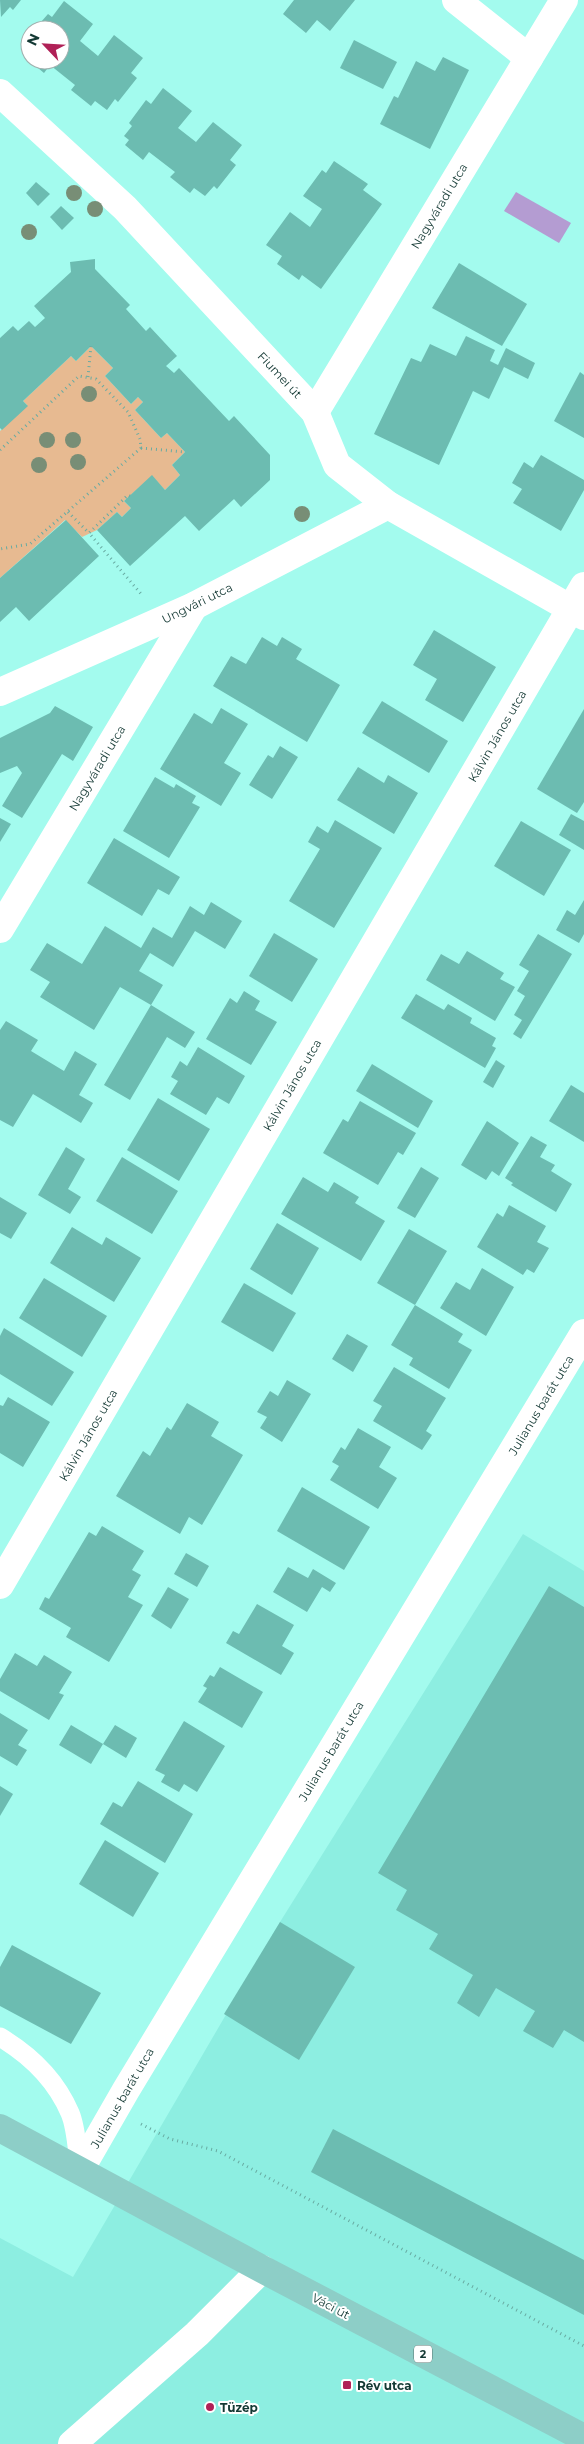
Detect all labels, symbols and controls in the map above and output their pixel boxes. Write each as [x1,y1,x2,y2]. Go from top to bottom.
north arrow [20,20,70,70]
text: N [23,31,44,48]
street label: Nagyváradi utca [408,160,470,252]
street label: Fiumei út [255,349,305,401]
street label: Ungvári utca [159,579,235,627]
street label: Kálvin János utca [465,687,529,785]
street label: Nagyváradi utca [66,722,128,814]
street label: Kálvin János utca [260,1036,324,1134]
street label: Julianus barát utca [505,1352,577,1459]
street label: Kálvin János utca [56,1386,120,1484]
street label: Julianus barát utca [295,1698,367,1805]
street label: Julianus barát utca [87,2045,157,2152]
street label: Váci út [309,2290,353,2322]
road number: 2 [414,2346,432,2362]
place label: Rév utca [357,2378,412,2393]
marker: Rév utca [341,2379,353,2391]
place label: Tüzép [220,2400,258,2415]
marker: Tüzép [204,2401,216,2413]

